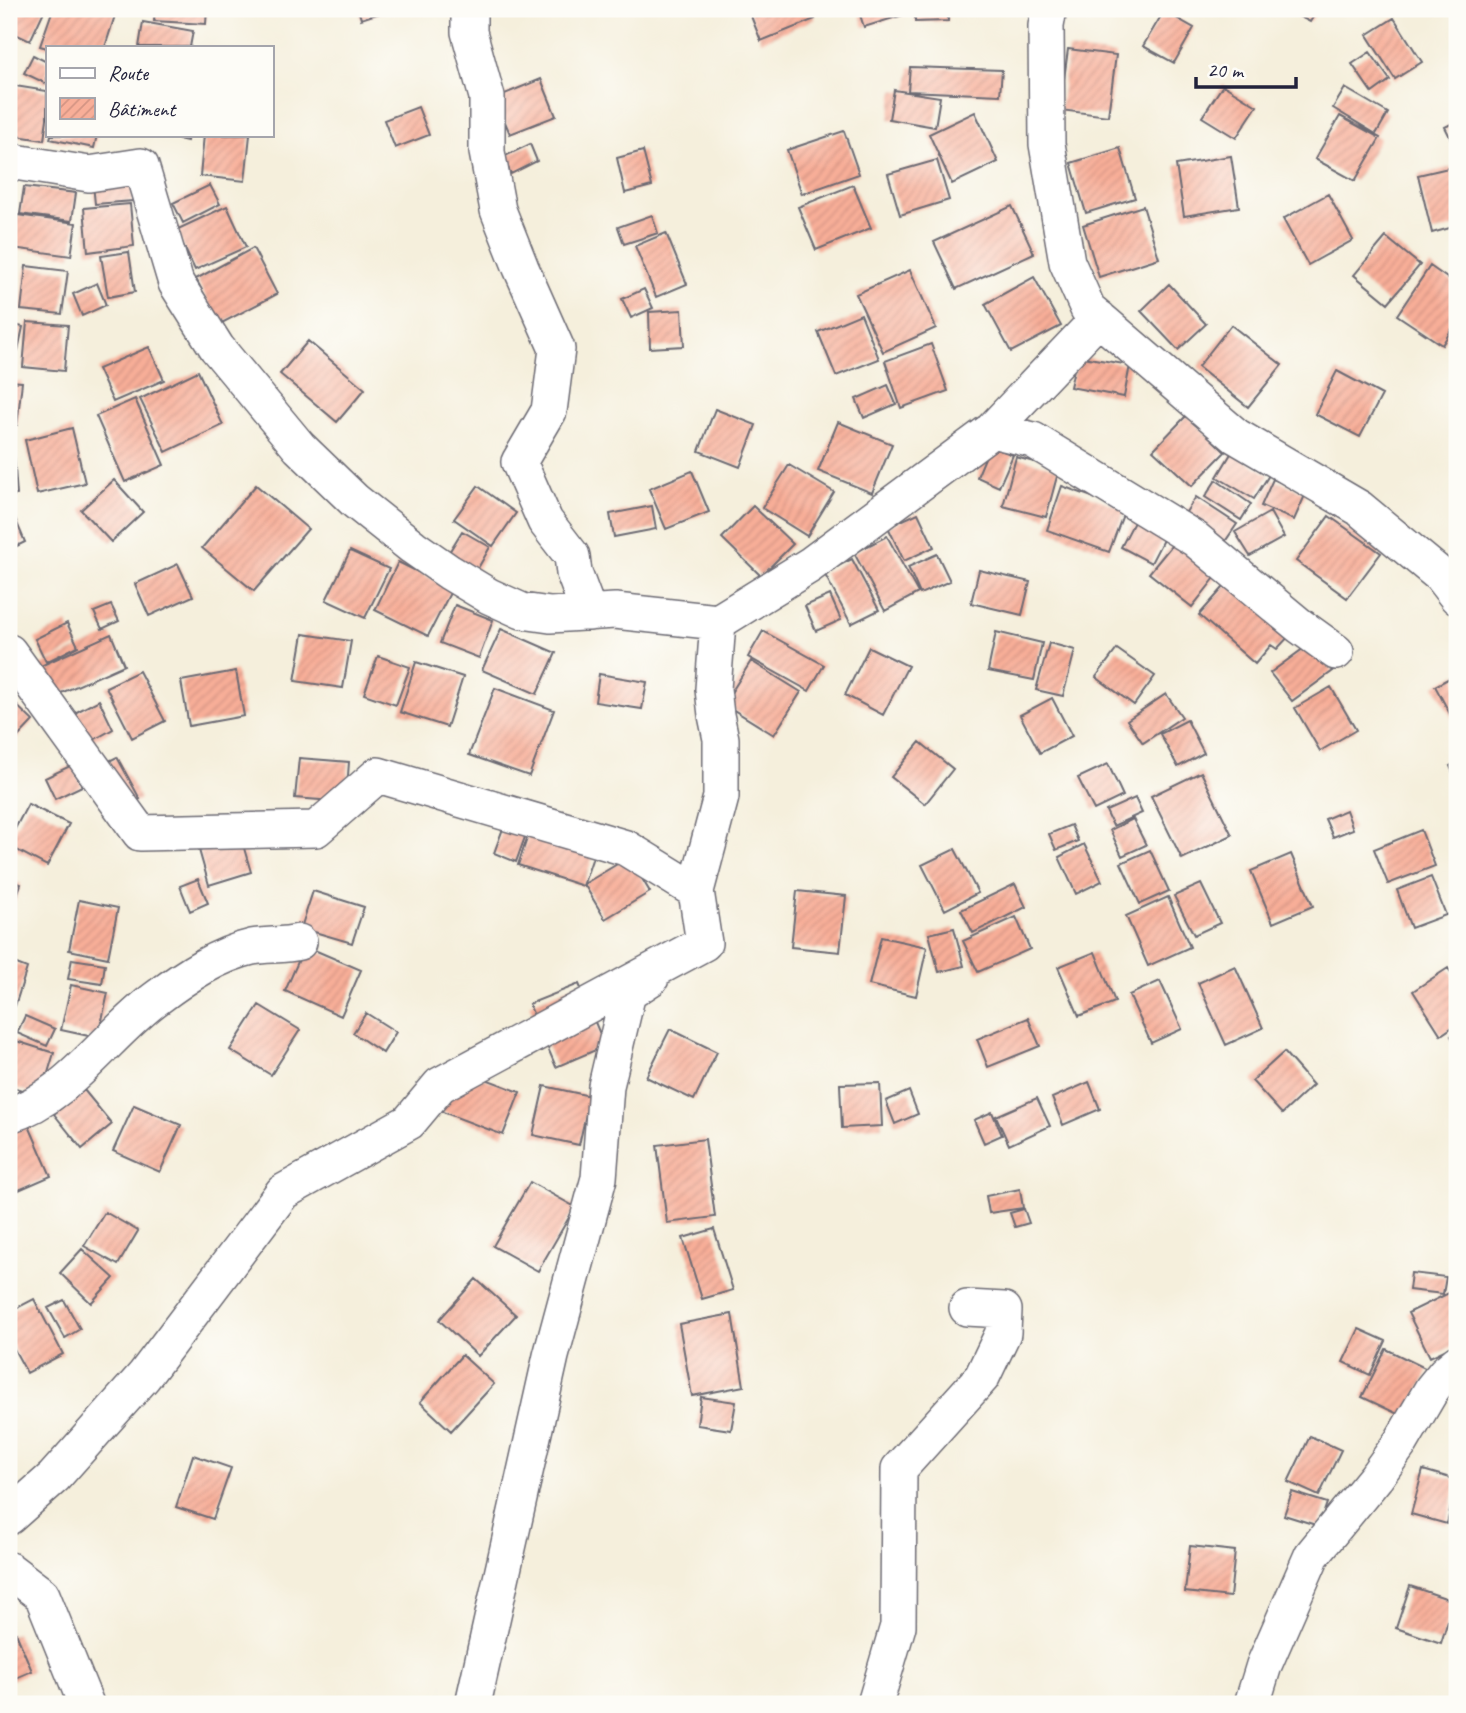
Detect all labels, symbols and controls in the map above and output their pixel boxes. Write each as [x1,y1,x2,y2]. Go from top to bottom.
legend [46,46,273,136]
scale bar [1196,46,1296,90]
text: 20 m [1207,57,1245,83]
text: Route [108,60,149,86]
text: Bâtiment [108,96,177,122]

